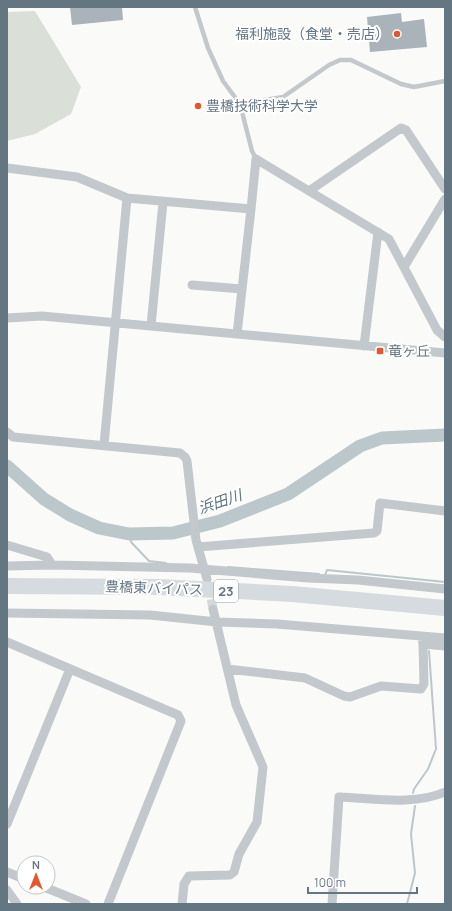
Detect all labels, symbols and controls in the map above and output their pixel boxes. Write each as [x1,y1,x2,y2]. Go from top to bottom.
place label: 福利施設（食堂・売店） [235,24,389,43]
marker: 福利施設（食堂・売店） [392,29,402,39]
place label: 豊橋技術科学大学 [206,96,318,115]
marker: 豊橋技術科学大学 [193,101,203,111]
place label: 竜ヶ丘 [388,341,430,360]
marker: 竜ヶ丘 [375,346,385,356]
water label: 浜田川 [195,484,246,519]
street label: 豊橋東バイパス [105,576,203,599]
road number: 23 [214,580,238,602]
north arrow [16,855,56,895]
text: N [32,857,40,872]
scale bar [308,869,417,895]
text: 100 m [314,874,346,891]

